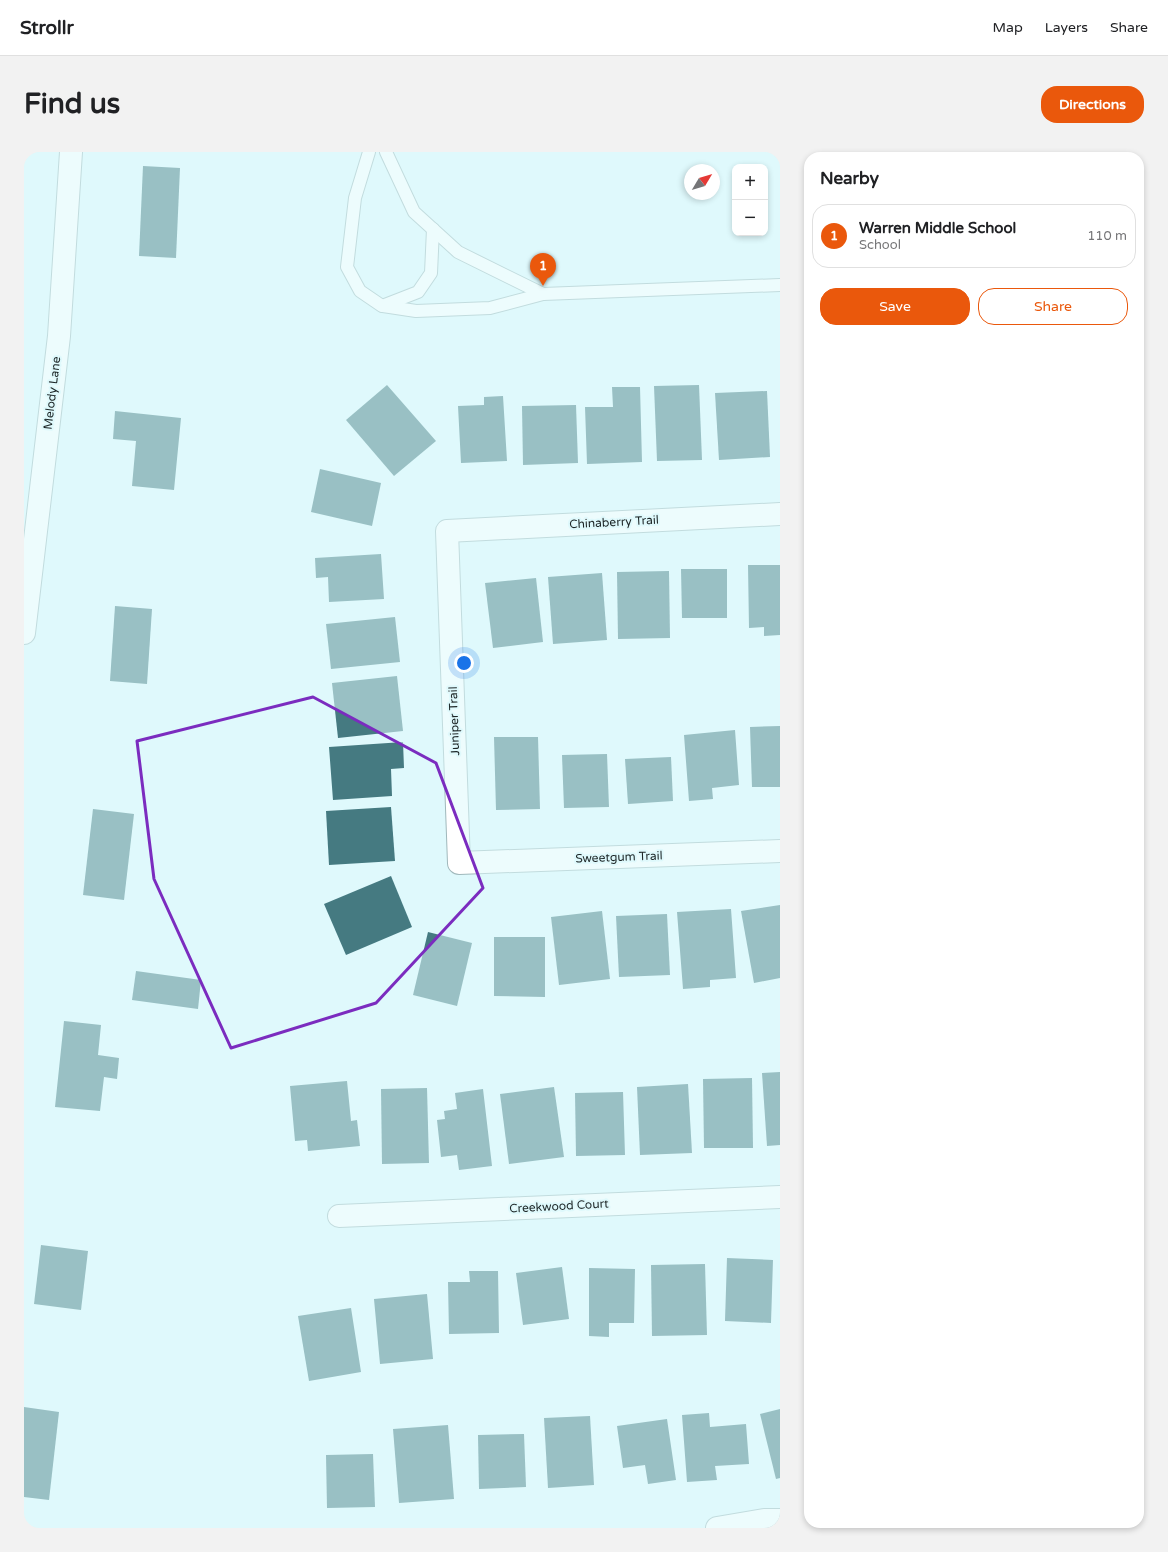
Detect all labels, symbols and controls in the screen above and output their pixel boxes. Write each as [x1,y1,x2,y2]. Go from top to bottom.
text: Strollr [20,17,74,39]
text: Map [993,19,1023,36]
text: Layers [1045,19,1088,36]
text: Share [1110,19,1148,36]
button: Directions [1041,86,1144,123]
text: Find us [24,87,120,121]
north arrow [684,164,720,200]
map controls [732,164,768,236]
button: + [732,164,768,200]
text: Nearby [820,168,879,189]
button: − [732,200,768,236]
text: Warren Middle School [859,219,1016,237]
text: 1 [830,228,838,244]
text: 110 m [1087,228,1127,244]
text: School [859,237,901,253]
pin: 1 [530,253,556,286]
button: Save [820,288,970,325]
button: Share [978,288,1128,325]
street label: Melody Lane [41,356,63,430]
street label: Chinaberry Trail [569,513,659,531]
your location [454,653,474,673]
street label: Juniper Trail [446,686,462,756]
street label: Sweetgum Trail [575,848,663,866]
street label: Creekwood Court [509,1196,609,1216]

